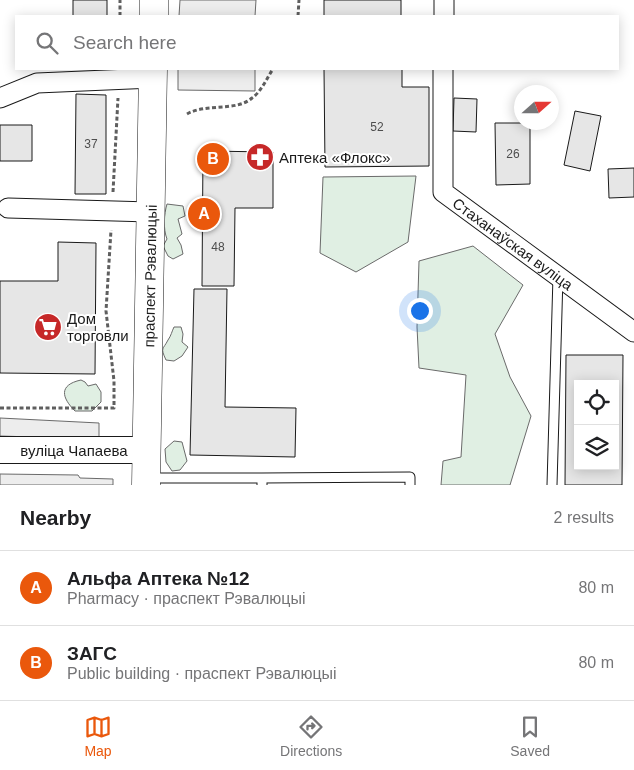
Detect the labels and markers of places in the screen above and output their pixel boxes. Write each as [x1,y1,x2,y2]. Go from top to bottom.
pin: B [197,140,229,178]
pharmacy icon: Аптека «Флокс» [245,142,275,172]
place label: Аптека «Флокс» [279,149,391,166]
pin: A [188,195,220,233]
place label: Дом торговли [67,310,129,344]
supermarket icon: Дом торговли [33,312,63,342]

